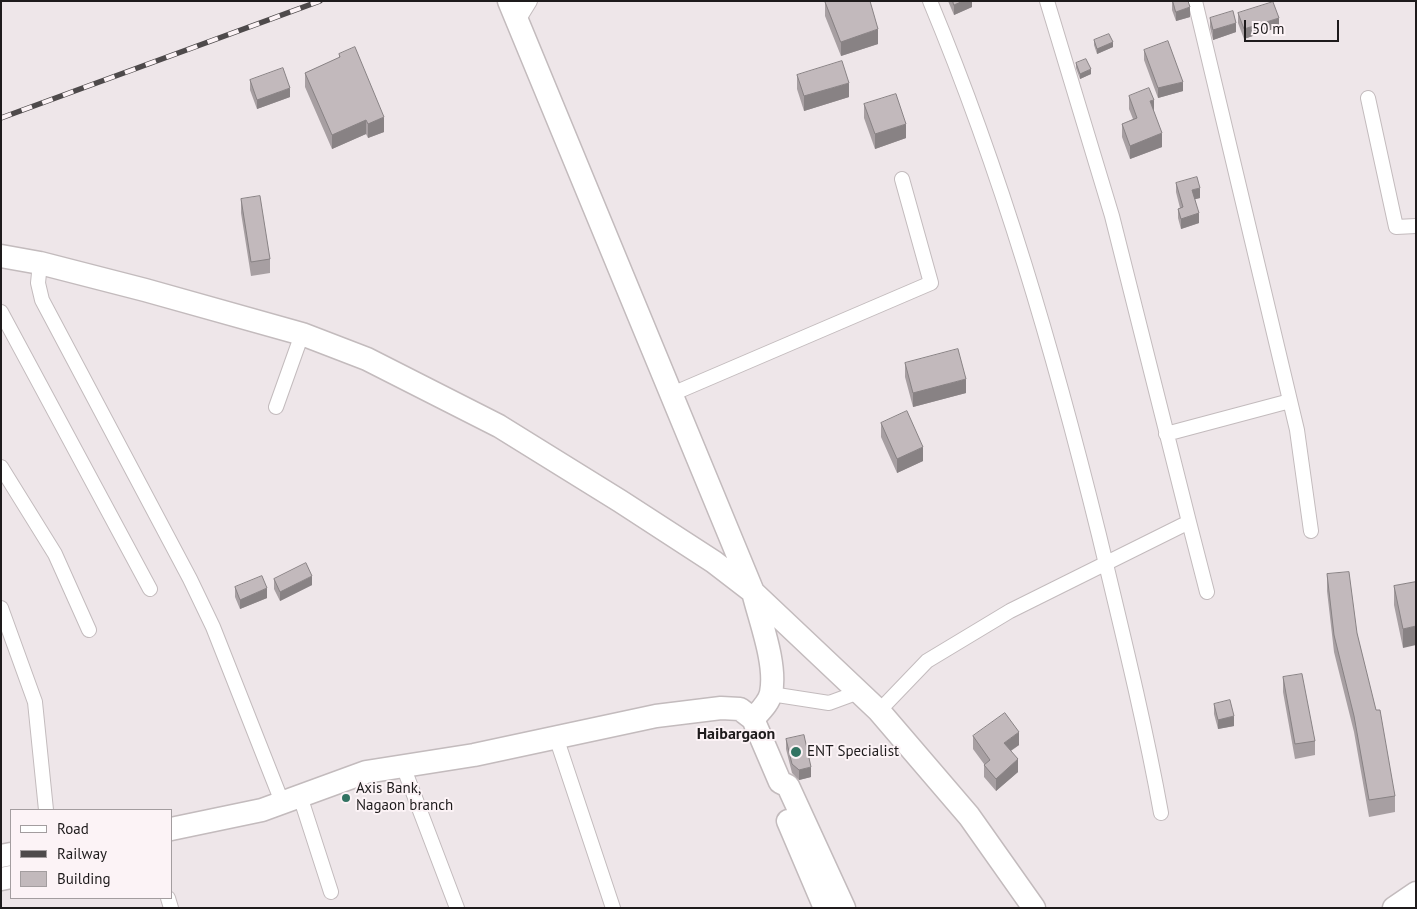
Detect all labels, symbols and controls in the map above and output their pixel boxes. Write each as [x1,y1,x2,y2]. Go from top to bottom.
scale bar [1247,10,1342,42]
text: 50 m [1252,19,1285,38]
district label: Haibargaon [697,724,775,744]
place label: ENT Specialist [807,743,899,761]
marker: ENT Specialist [789,745,803,759]
place label: Axis Bank, Nagaon branch [356,780,453,815]
marker: Axis Bank, Nagaon branch [340,792,352,804]
legend [10,809,172,899]
text: Road [57,819,89,838]
text: Railway [57,844,107,863]
text: Building [57,869,111,888]

